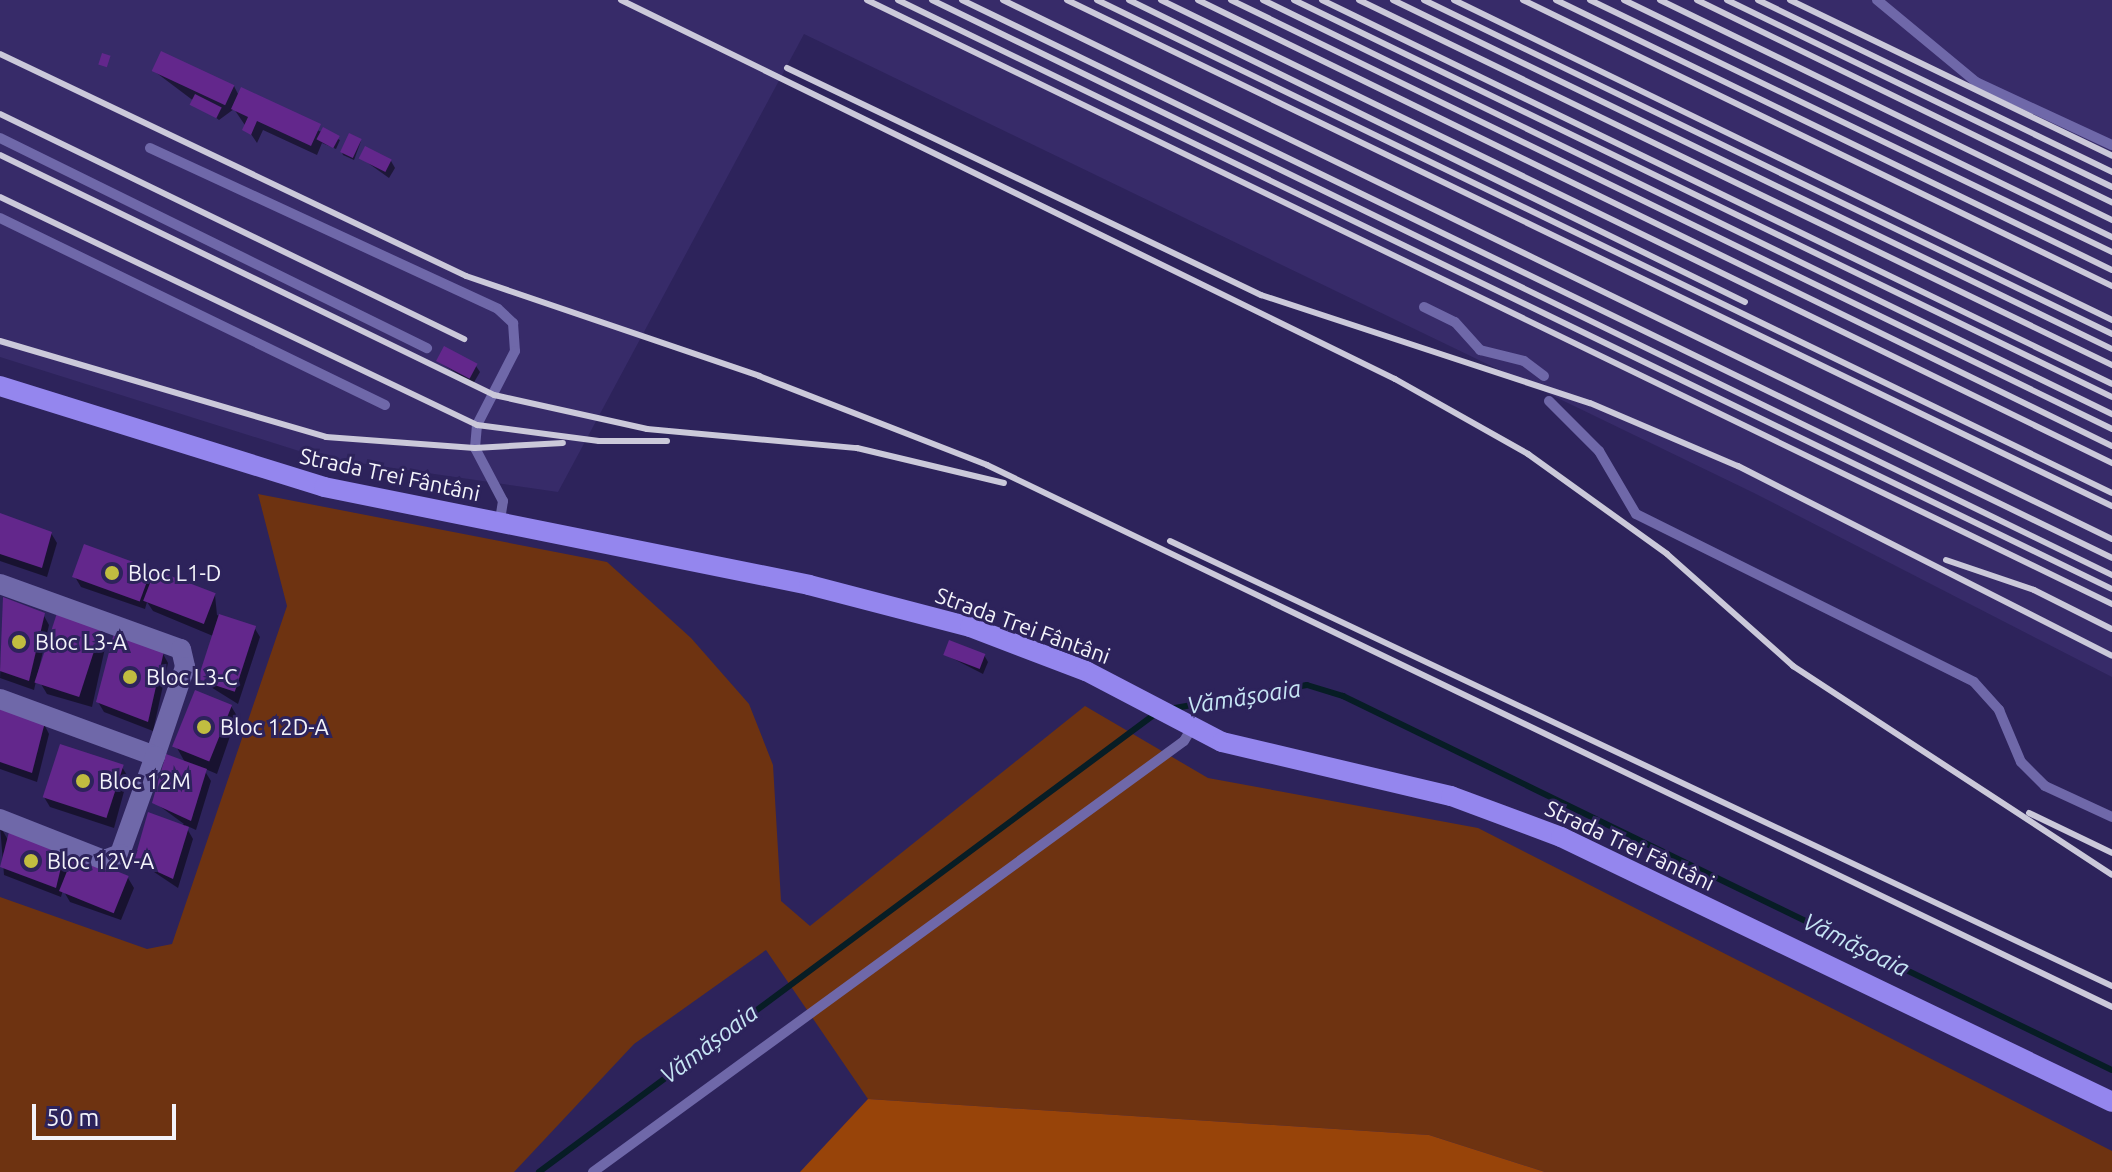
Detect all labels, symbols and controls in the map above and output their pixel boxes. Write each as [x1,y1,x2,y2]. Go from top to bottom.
street label: Strada Trei Fântâni [297,442,483,506]
place label: Bloc L1-D [128,560,221,586]
marker: Bloc L1-D [103,564,121,582]
street label: Strada Trei Fântâni [932,581,1114,669]
place label: Bloc L3-A [35,629,127,655]
marker: Bloc L3-A [10,633,28,651]
place label: Bloc L3-C [146,664,237,690]
marker: Bloc L3-C [121,668,139,686]
water label: Vămășoaia [1185,674,1303,720]
place label: Bloc 12D-A [220,714,329,740]
marker: Bloc 12D-A [195,718,213,736]
place label: Bloc 12M [99,768,191,794]
marker: Bloc 12M [74,772,92,790]
street label: Strada Trei Fântâni [1541,794,1719,896]
place label: Bloc 12V-A [47,848,154,874]
marker: Bloc 12V-A [22,852,40,870]
water label: Vămășoaia [1798,907,1914,983]
water label: Vămășoaia [655,998,763,1090]
scale bar [36,1088,180,1138]
text: 50 m [46,1104,99,1131]

